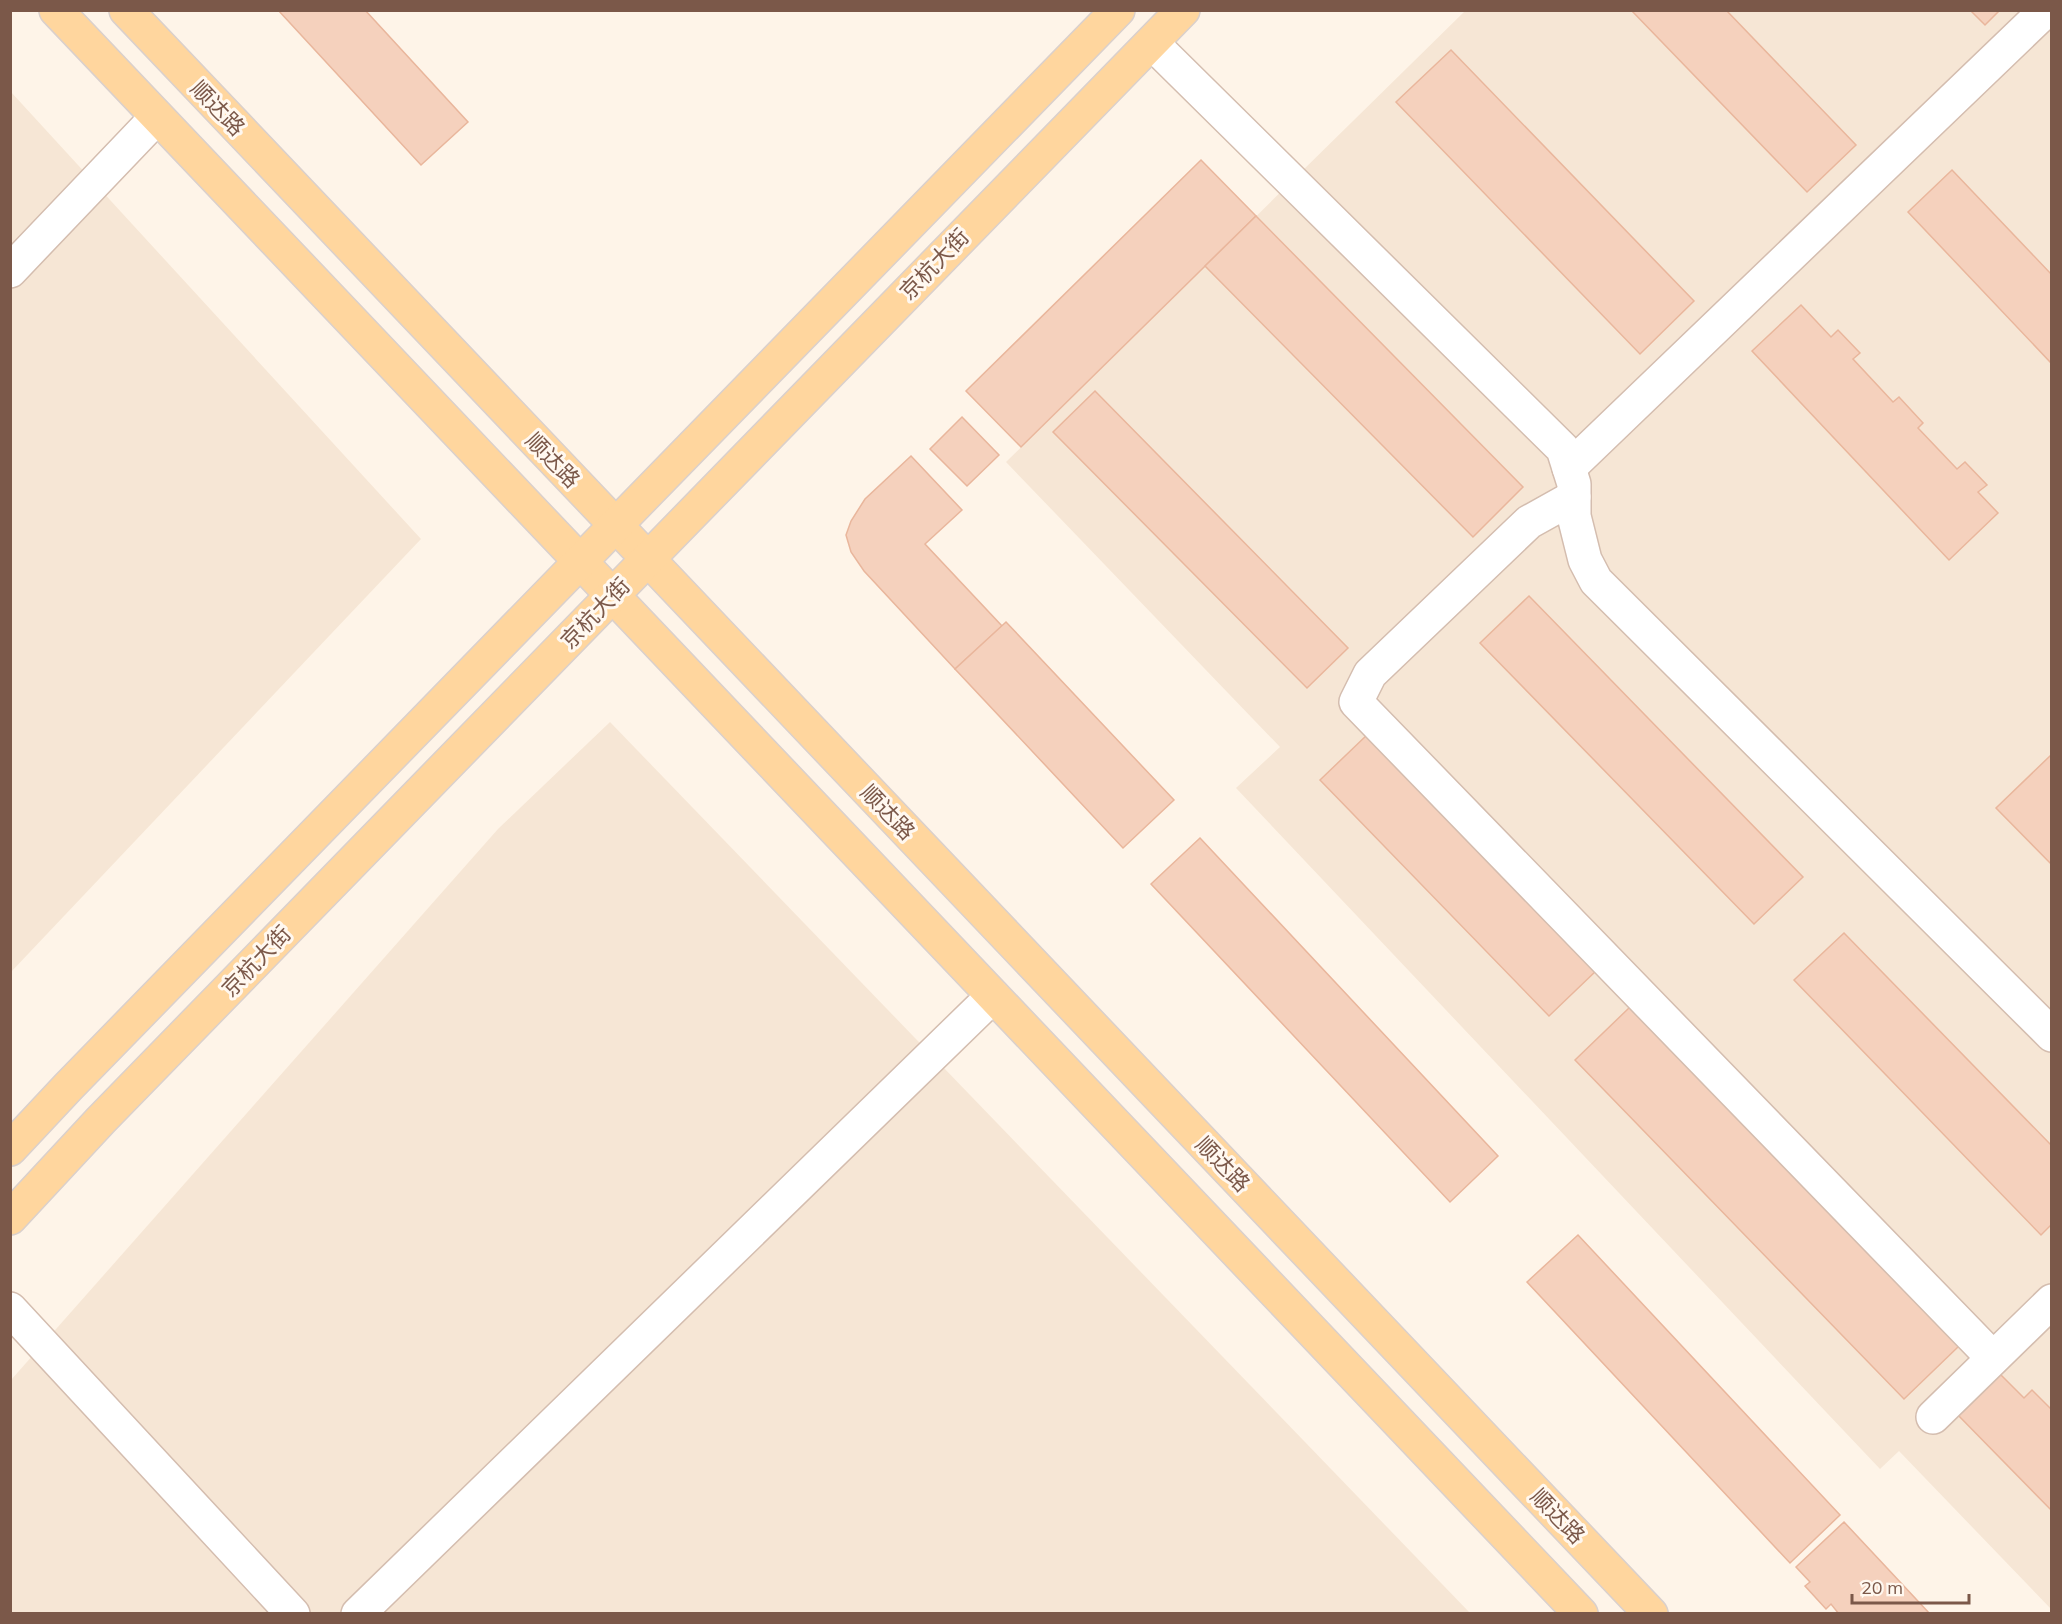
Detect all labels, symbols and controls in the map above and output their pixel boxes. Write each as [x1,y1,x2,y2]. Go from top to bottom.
street label: 顺达路 [185,75,251,141]
street label: 京杭大街 [893,223,975,305]
street label: 顺达路 [520,427,586,493]
street label: 京杭大街 [554,572,636,654]
street label: 顺达路 [855,779,921,845]
street label: 京杭大街 [215,920,297,1002]
street label: 顺达路 [1190,1131,1256,1197]
street label: 顺达路 [1525,1483,1591,1549]
scale bar [1852,1567,1969,1605]
text: 20 m [1861,1576,1903,1599]

